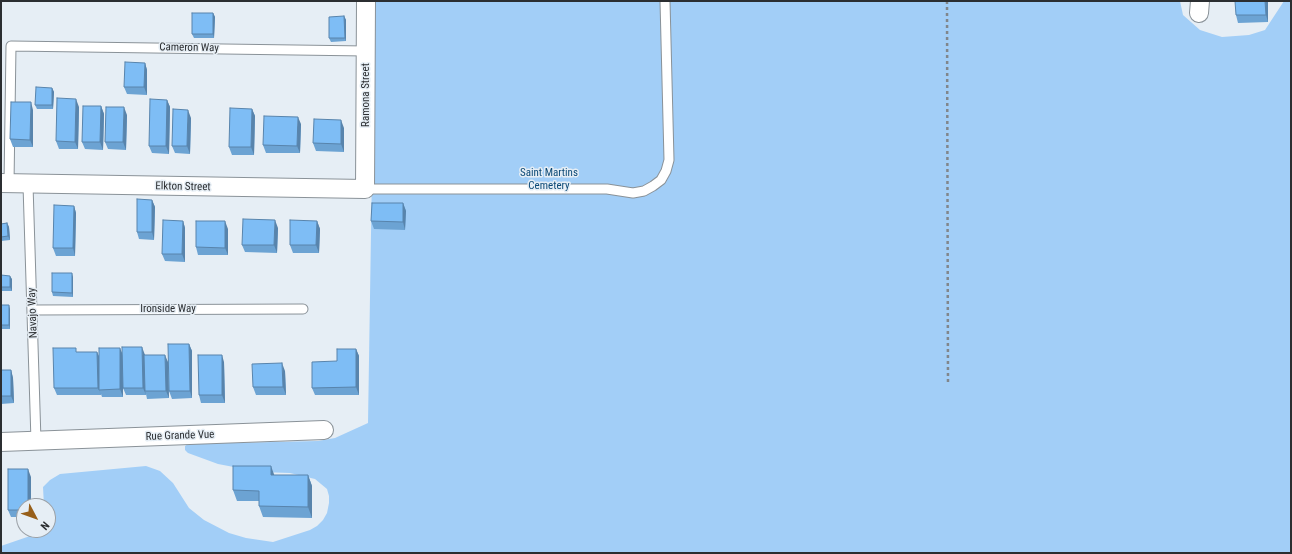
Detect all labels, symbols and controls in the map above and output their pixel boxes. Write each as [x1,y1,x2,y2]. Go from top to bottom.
street label: Cameron Way [159,41,219,55]
street label: Ramona Street [359,63,373,127]
park label: Saint Martins Cemetery [520,166,578,192]
street label: Elkton Street [155,180,211,194]
street label: Navajo Way [26,288,40,338]
street label: Ironside Way [140,302,196,316]
street label: Rue Grande Vue [145,428,215,444]
north arrow [16,498,56,538]
text: N [38,519,52,532]

